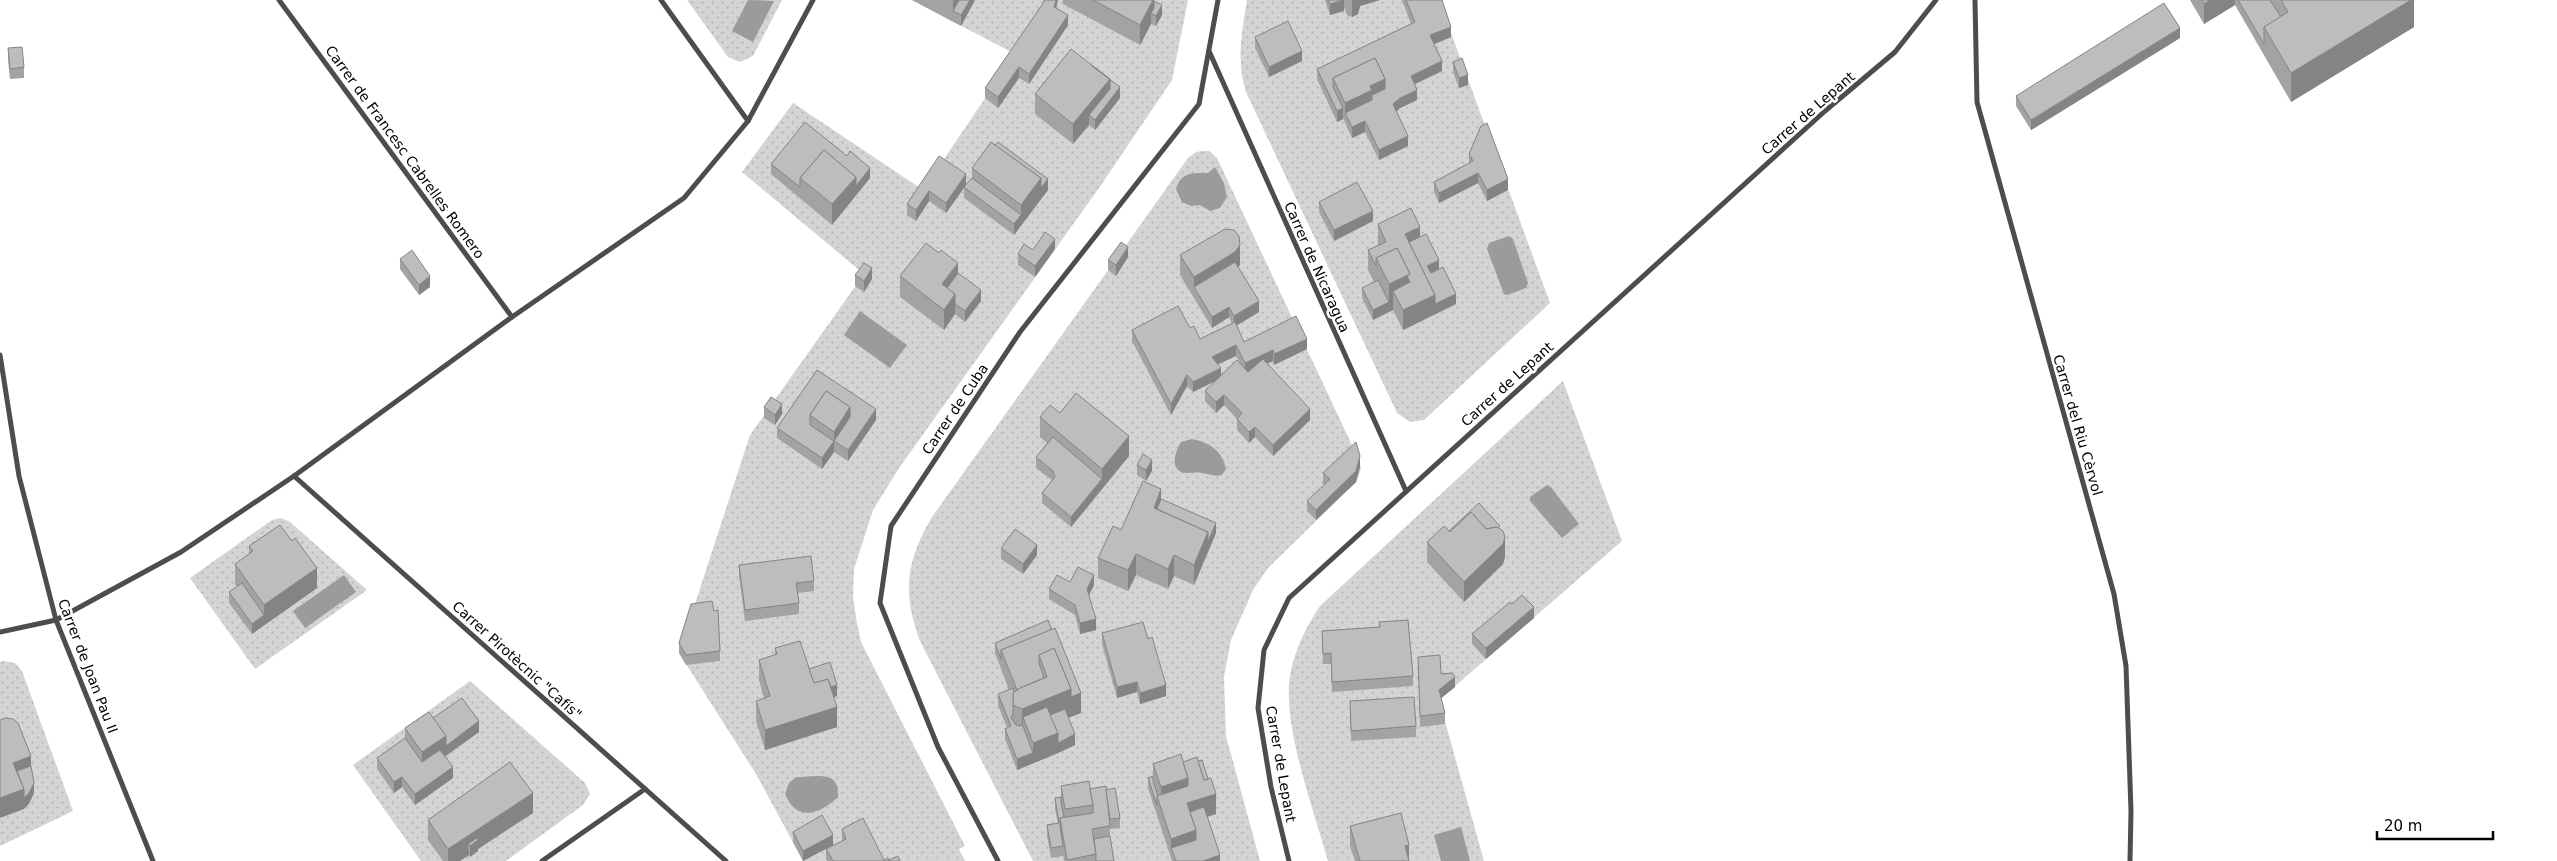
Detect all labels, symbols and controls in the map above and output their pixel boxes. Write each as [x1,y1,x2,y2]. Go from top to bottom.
street label: Carrer de Francesc Cabrelles Romero [322,42,488,262]
street label: Carrer de Lepant [1758,68,1858,158]
street label: Carrer de Nicaragua [1281,199,1353,335]
street label: Carrer de Lepant [1458,338,1557,429]
street label: Carrer del Riu Cèrvol [2050,353,2106,497]
street label: Carrer de Cuba [919,361,991,457]
street label: Carrer de Joan Pau II [55,597,121,735]
street label: Carrer Pirotècnic "Cafís" [449,598,585,722]
street label: Carrer de Lepant [1263,704,1299,824]
scale bar [2377,808,2493,840]
text: 20 m [2384,817,2422,835]

